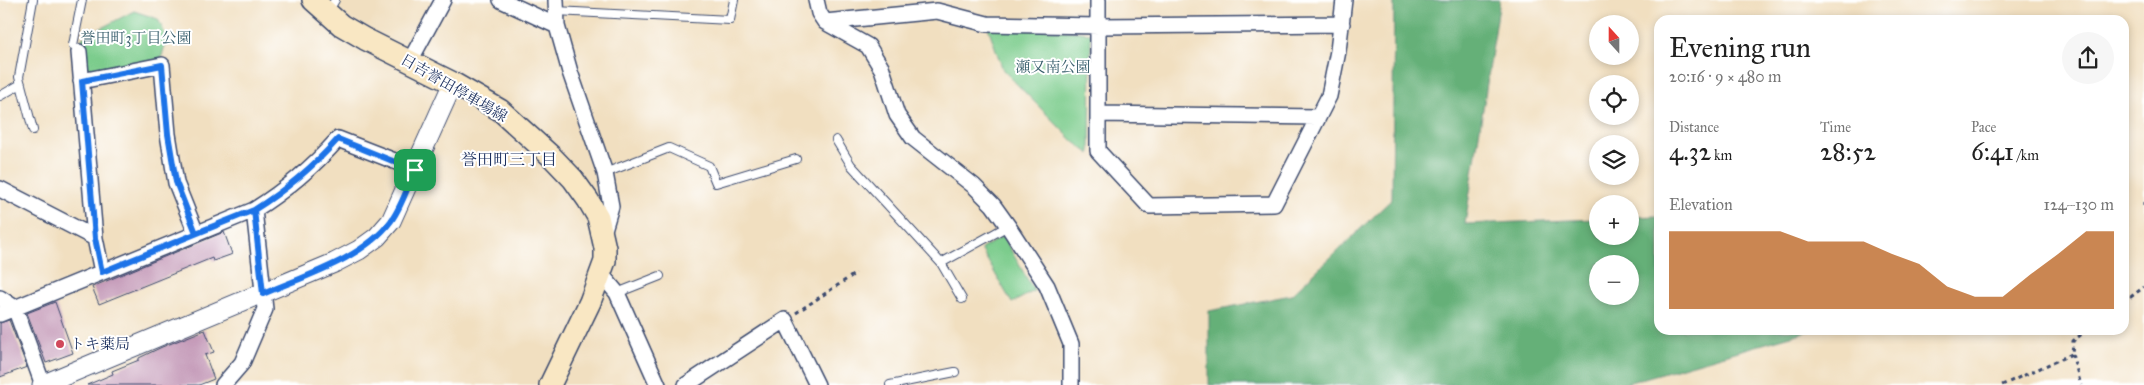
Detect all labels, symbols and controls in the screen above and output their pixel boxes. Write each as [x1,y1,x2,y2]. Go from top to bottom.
north arrow [1589,15,1639,65]
map controls [1589,15,1639,305]
park label: 誉田町3丁目公園 [81,29,192,47]
text: Evening run [1669,30,1811,65]
button: share [2062,32,2114,84]
street label: 日吉誉田停車場線 [398,50,510,126]
park label: 瀬又南公園 [1015,58,1091,76]
text: 20:16 · 9 × 480 m [1669,67,1782,86]
button: locate [1589,75,1639,125]
text: Distance [1669,119,1719,136]
text: Time [1820,119,1851,136]
text: Pace [1971,119,1996,136]
button: layers [1589,135,1639,185]
text: 4.32 [1669,136,1711,167]
text: 28:52 [1820,136,1876,167]
text: 6:41 [1971,136,2014,167]
text: km [1711,147,1732,164]
text: /km [2014,147,2039,164]
pin [394,149,436,191]
district label: 誉田町三丁目 [461,150,557,169]
icon: arrive [401,156,429,184]
button: + [1589,195,1639,245]
text: Elevation [1669,195,1733,214]
text: 124–130 m [2044,195,2114,214]
button: − [1589,255,1639,305]
place label: トキ薬局 [70,335,130,353]
marker: トキ薬局 [54,338,66,350]

